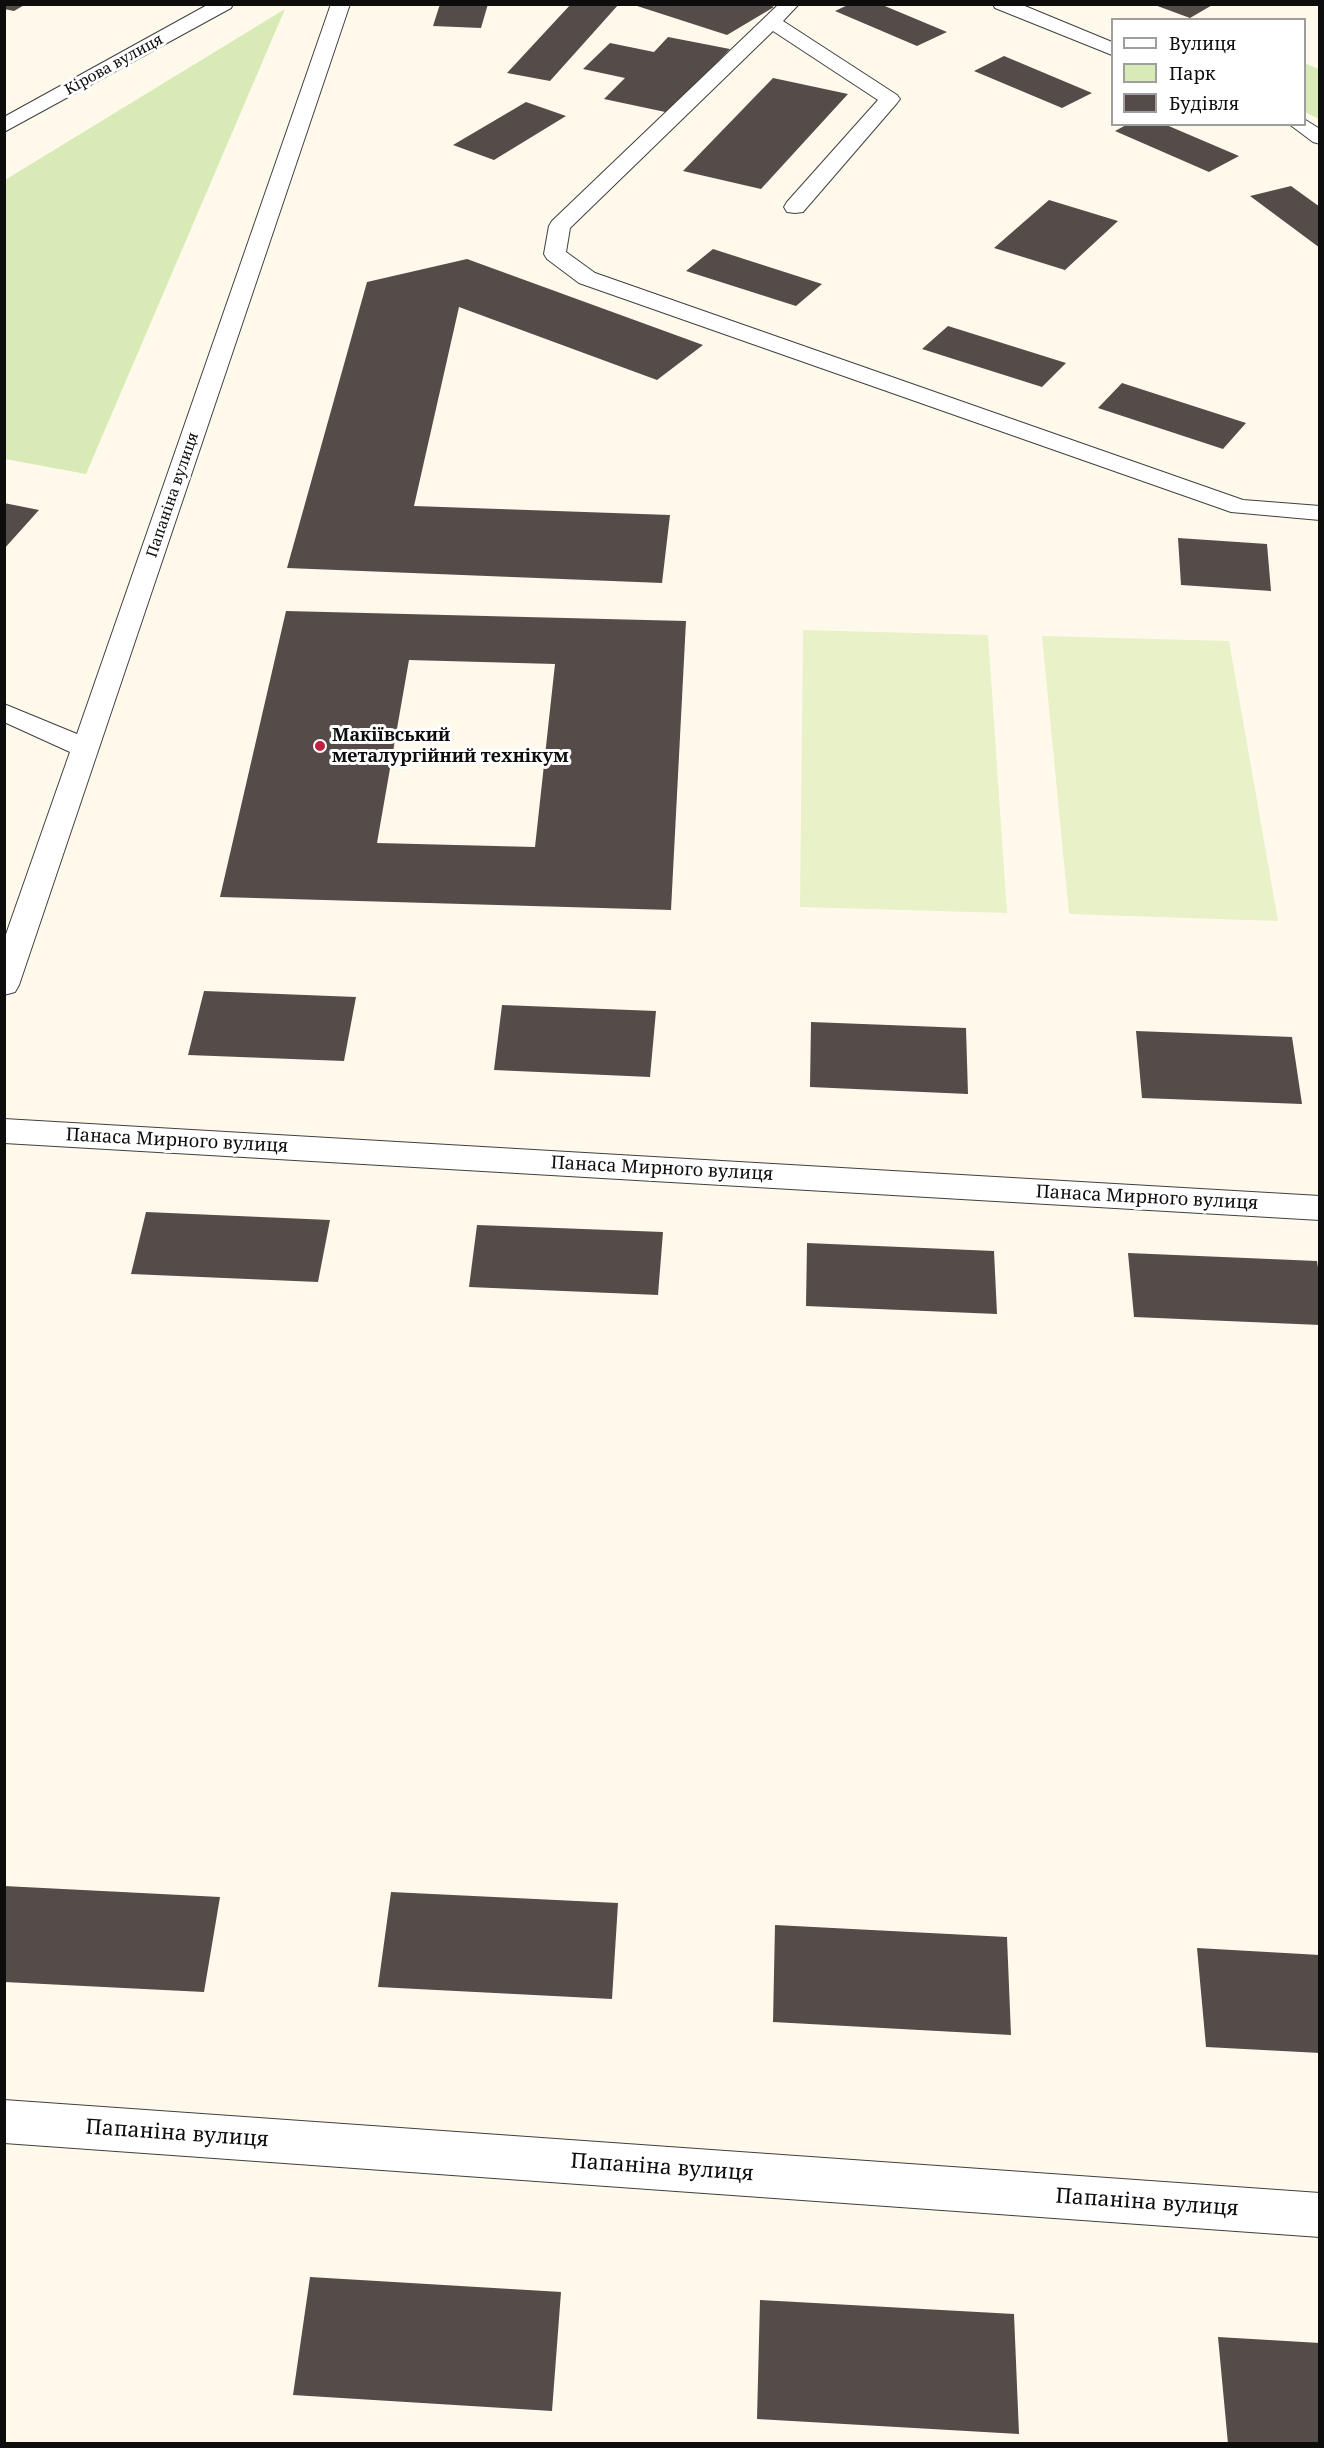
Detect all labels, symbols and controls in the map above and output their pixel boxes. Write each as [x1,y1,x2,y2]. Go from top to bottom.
legend [1111,18,1306,126]
street label: Кірова вулиця [62,31,166,99]
text: Вулиця [1169,31,1236,55]
text: Парк [1169,61,1216,85]
text: Будівля [1169,91,1239,115]
street label: Папаніна вулиця [143,430,203,560]
place label: Макіївський металургійний технікум [332,725,568,768]
marker: Макіївський металургійний технікум [313,739,327,753]
street label: Панаса Мирного вулиця [65,1124,289,1158]
street label: Панаса Мирного вулиця [550,1152,774,1186]
street label: Панаса Мирного вулиця [1035,1181,1259,1215]
street label: Папаніна вулиця [85,2115,269,2153]
street label: Папаніна вулиця [570,2149,754,2187]
street label: Папаніна вулиця [1055,2184,1239,2222]

